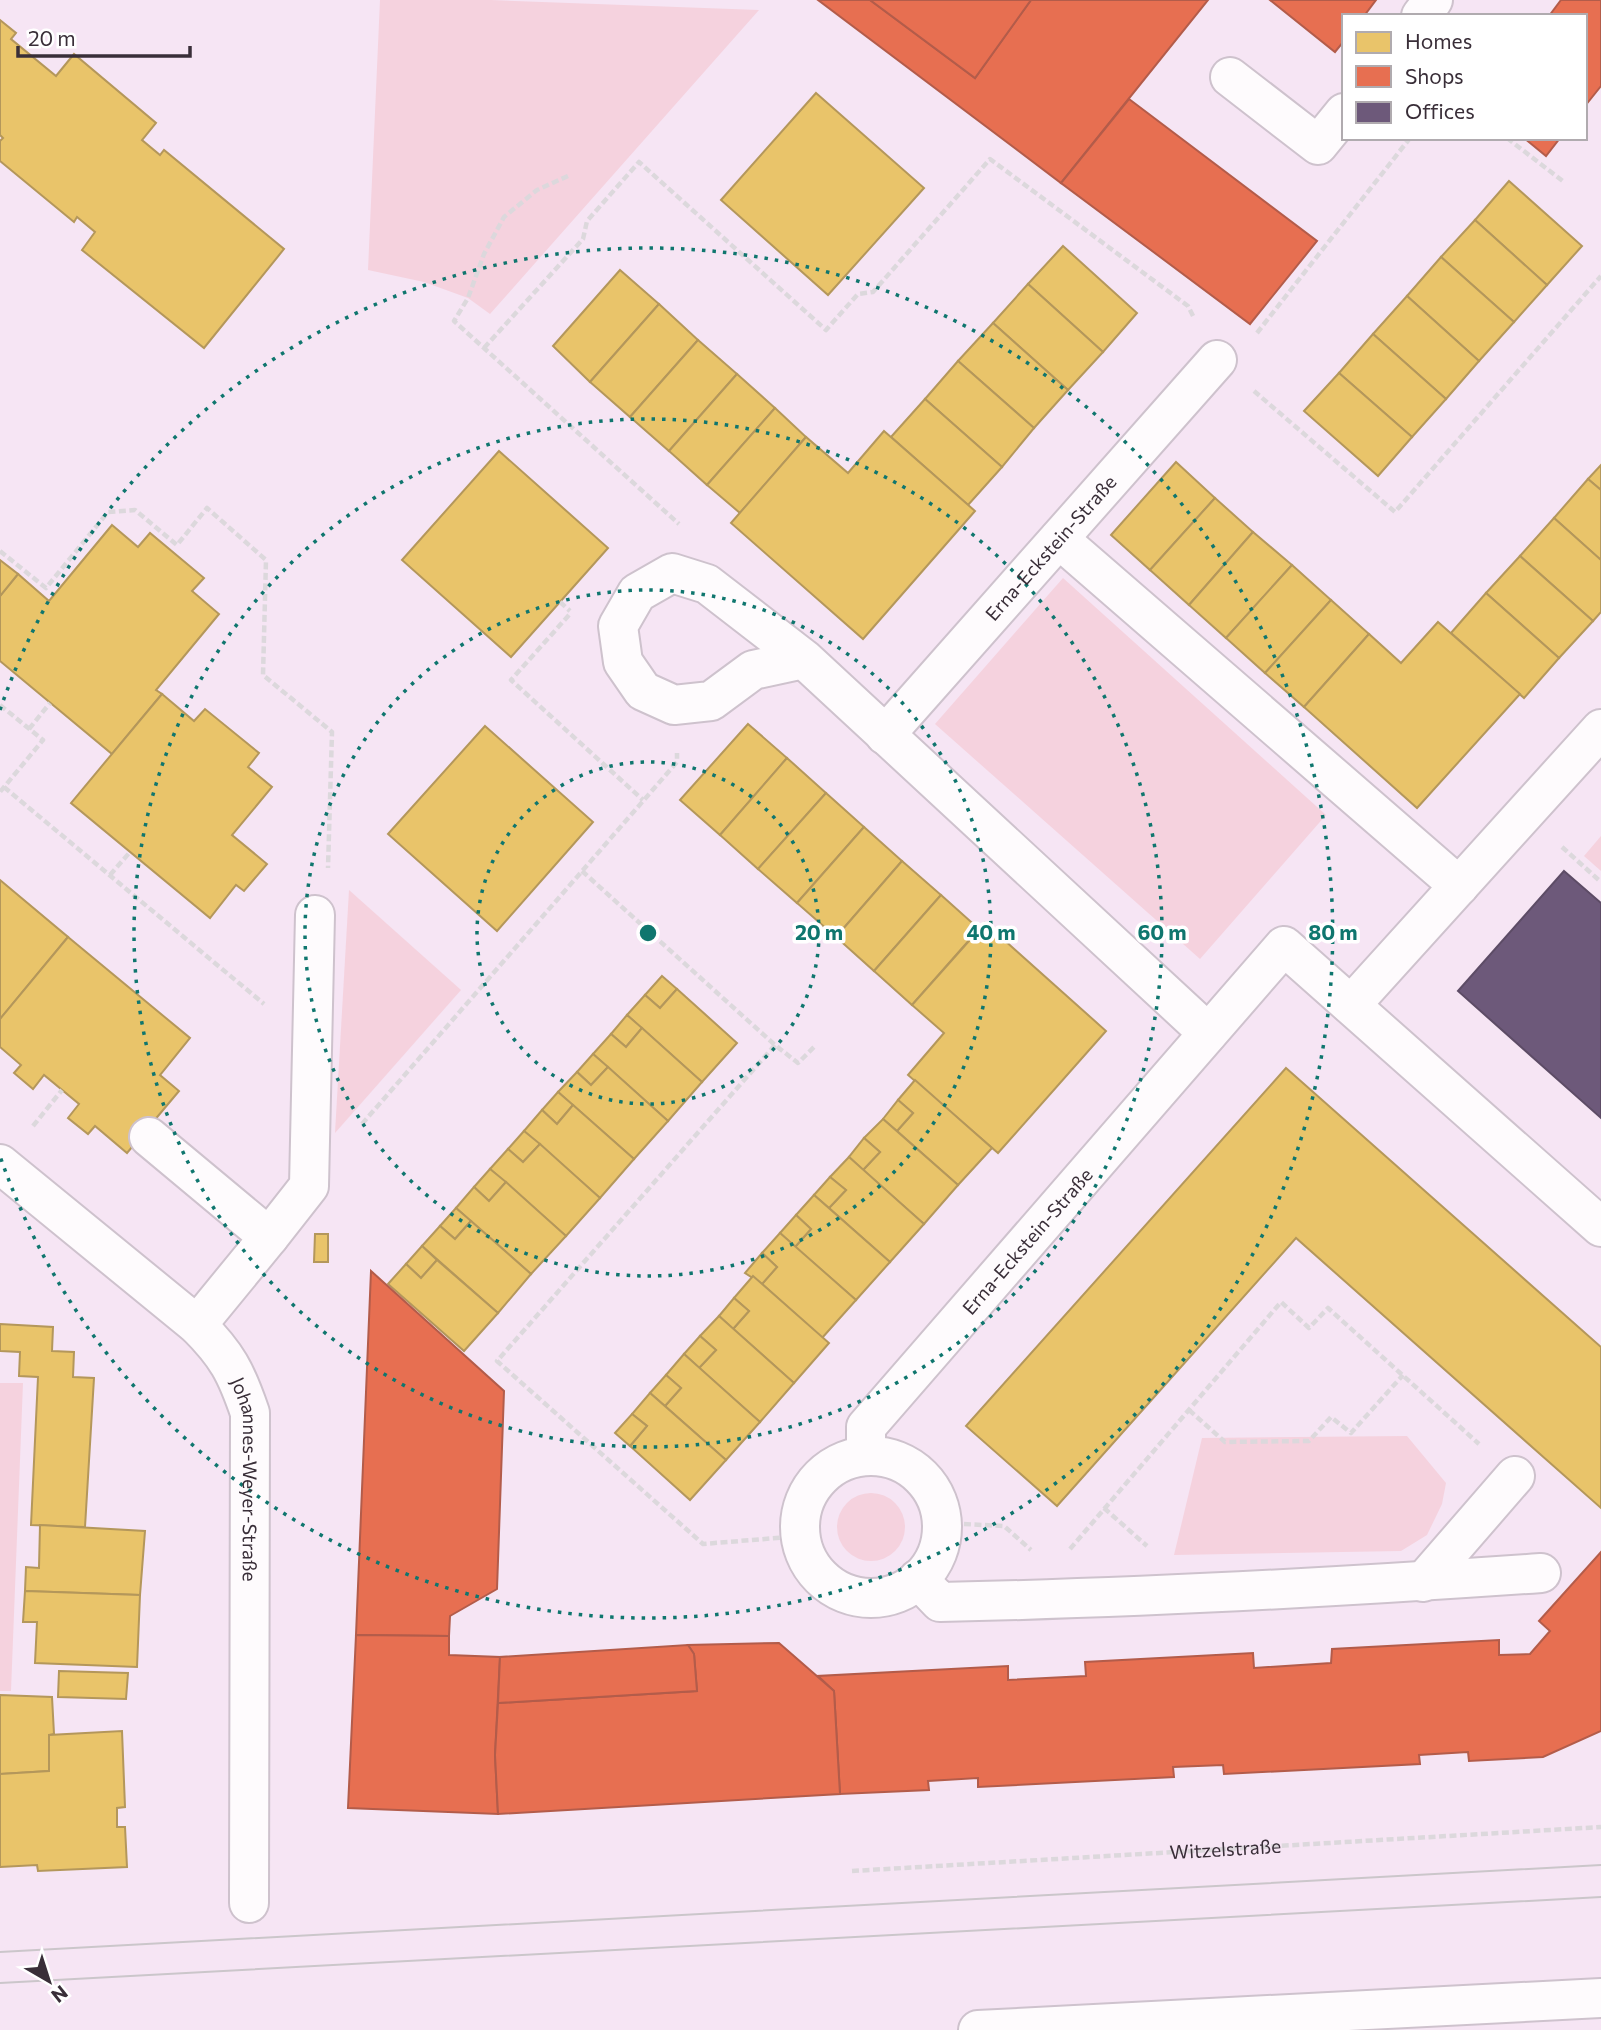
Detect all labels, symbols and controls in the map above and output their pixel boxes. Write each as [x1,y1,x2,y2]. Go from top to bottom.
scale bar [18,14,189,58]
legend [1342,14,1587,140]
text: 20 m [28,25,76,50]
text: Homes [1405,28,1472,53]
text: Shops [1405,63,1464,88]
text: Offices [1405,98,1475,123]
street label: Erna-Eckstein-Straße [980,470,1121,625]
text: 20 m [795,919,843,944]
text: 40 m [966,919,1016,944]
text: 60 m [1137,919,1187,944]
text: 80 m [1308,919,1358,944]
centre of rings [636,921,660,945]
street label: Erna-Eckstein-Straße [957,1163,1097,1319]
street label: Johannes-Weyer-Straße [226,1373,262,1582]
street label: Witzelstraße [1169,1834,1282,1863]
north arrow [14,1946,84,2016]
text: N [47,1981,73,2008]

